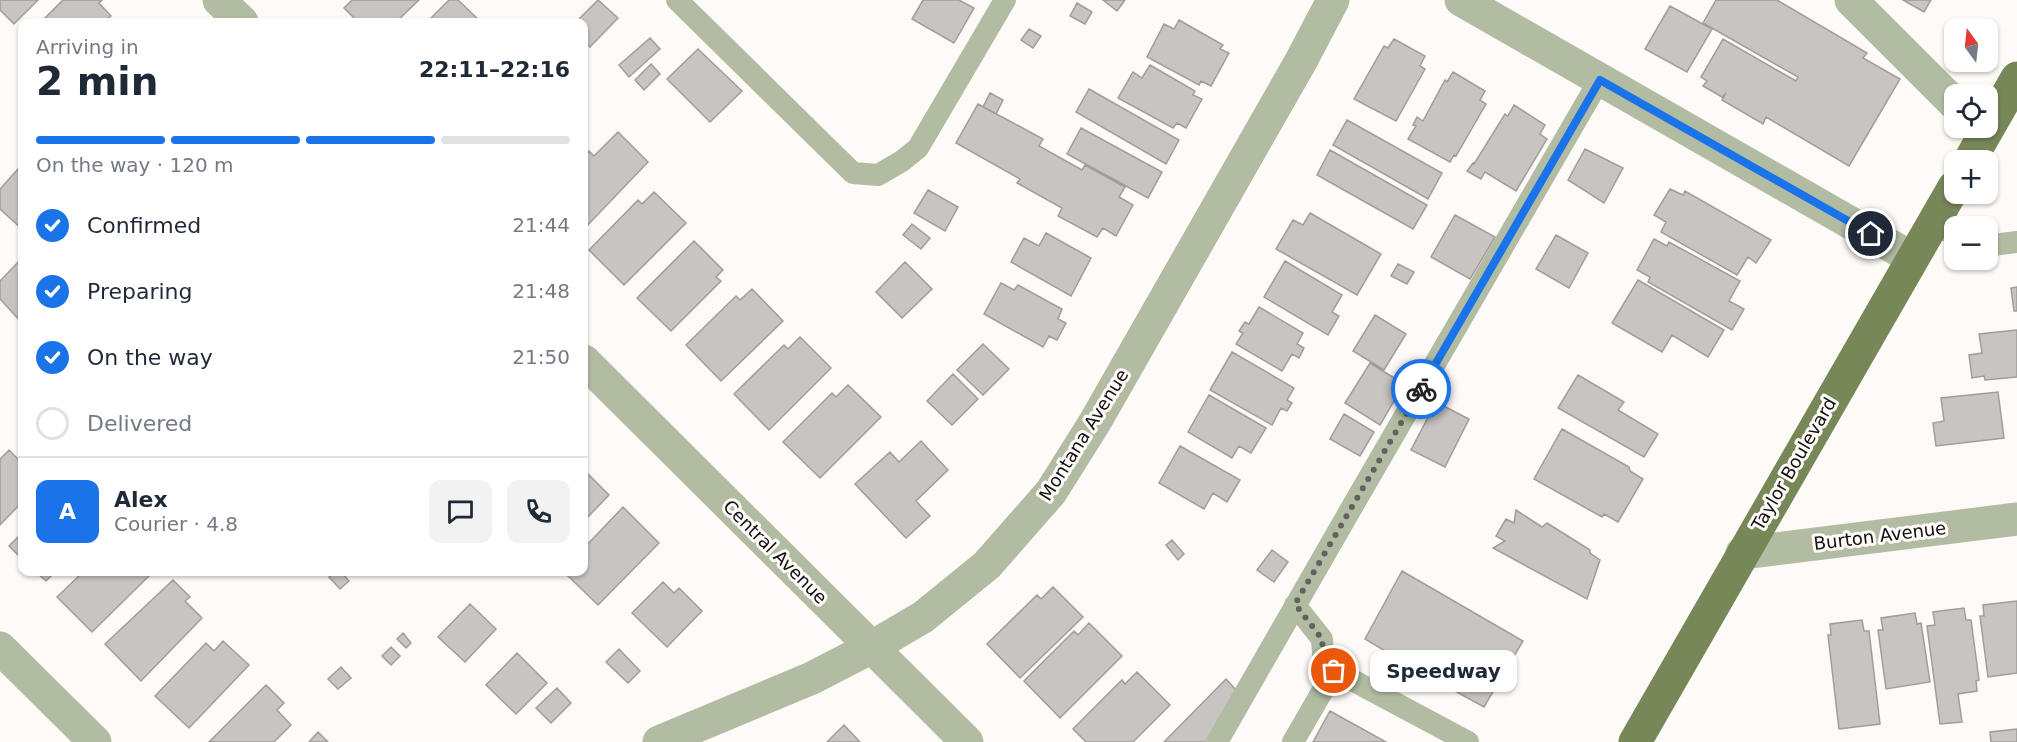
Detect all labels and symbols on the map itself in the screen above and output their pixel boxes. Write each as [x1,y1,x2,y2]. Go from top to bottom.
north arrow [1944,18,1998,72]
pin [1845,208,1896,259]
courier [1391,359,1451,419]
street label: Montana Avenue [1035,365,1133,504]
street label: Taylor Boulevard [1747,394,1840,535]
street label: Central Avenue [719,495,832,608]
street label: Burton Avenue [1813,517,1947,554]
pin [1308,645,1359,696]
callout: Speedway [1370,650,1517,692]

